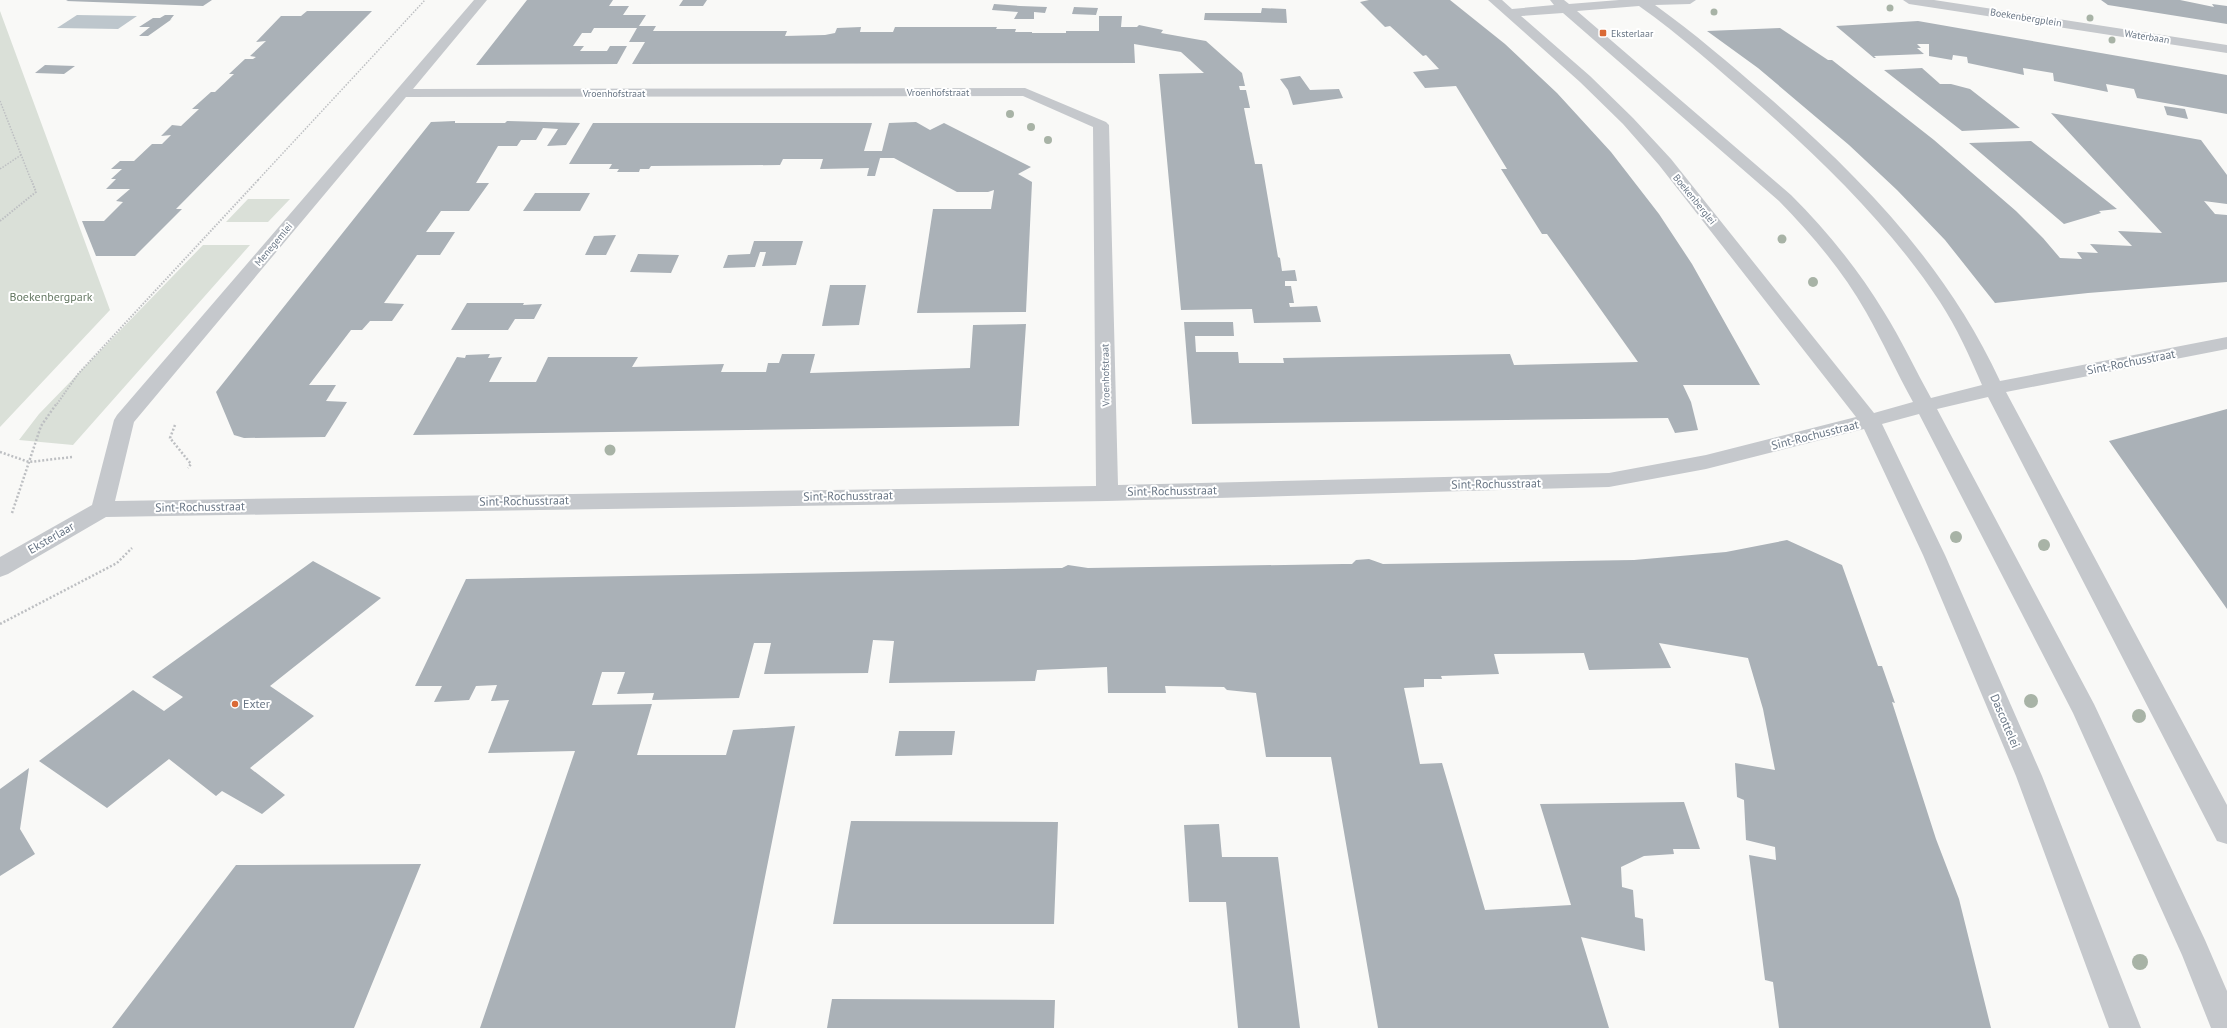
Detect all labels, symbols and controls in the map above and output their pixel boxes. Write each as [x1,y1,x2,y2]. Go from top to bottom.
street label: Boekenbergplein [1989,5,2063,30]
place label: Eksterlaar [1611,27,1654,40]
street label: Waterbaan [2123,27,2170,46]
marker: Eksterlaar [1598,28,1608,38]
street label: Vroenhofstraat [906,86,970,99]
street label: Vroenhofstraat [582,87,646,100]
street label: Boekenberglei [1670,171,1719,227]
street label: Menegemlei [251,220,295,269]
park label: Boekenbergpark [9,289,93,304]
street label: Vroenhofstraat [1098,343,1113,407]
street label: Sint-Rochusstraat [2085,346,2176,377]
street label: Sint-Rochusstraat [1769,416,1860,453]
street label: Sint-Rochusstraat [1451,475,1541,492]
street label: Sint-Rochusstraat [1127,482,1217,499]
street label: Sint-Rochusstraat [803,487,893,504]
street label: Sint-Rochusstraat [479,492,569,509]
street label: Sint-Rochusstraat [155,498,245,515]
street label: Eksterlaar [25,518,77,557]
street label: Dascottelei [1987,691,2024,750]
place label: Exter [243,696,270,711]
marker: Exter [230,699,240,709]

